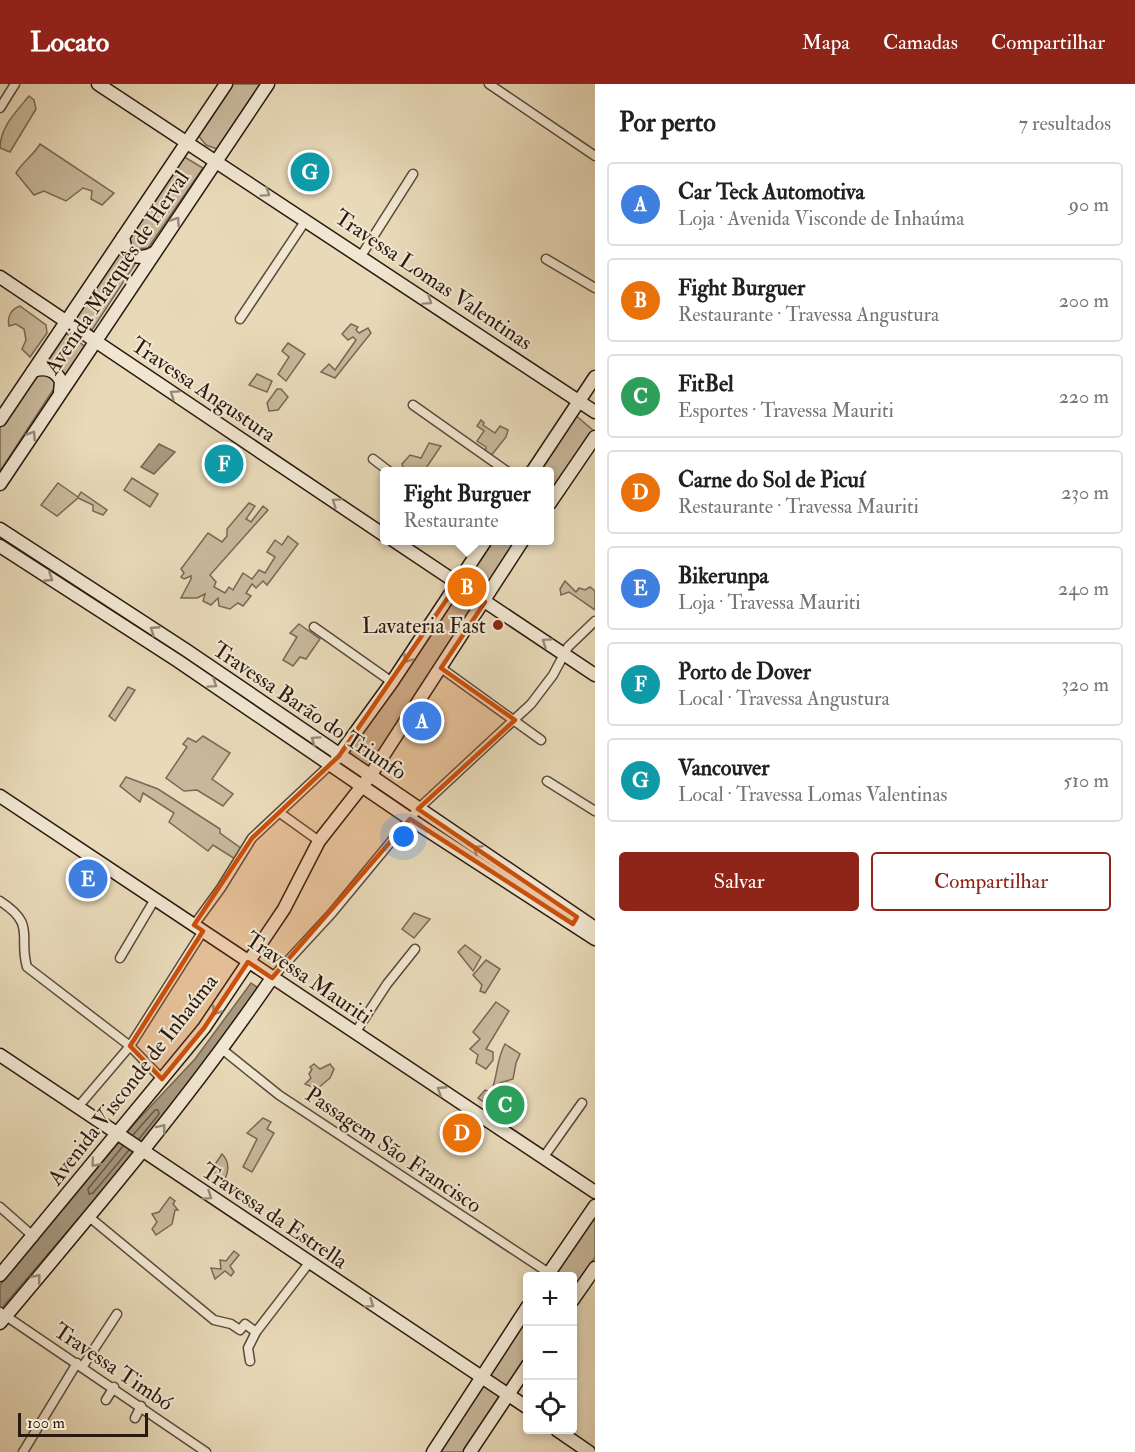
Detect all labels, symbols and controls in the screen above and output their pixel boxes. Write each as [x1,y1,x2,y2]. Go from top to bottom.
text: Locato [30,25,109,60]
text: Mapa [802,29,850,56]
text: Camadas [883,29,958,56]
text: Compartilhar [991,29,1105,56]
text: Por perto [619,107,716,139]
text: 7 resultados [1019,111,1111,136]
pin: G [290,150,330,194]
street label: Avenida Marquês de Herval [37,165,196,381]
text: Car Teck Automotiva [678,178,864,206]
one-way arrow [259,186,270,197]
text: A [634,192,647,217]
text: 90 m [1069,192,1109,217]
street label: Travessa Lomas Valentinas [329,203,538,356]
text: Loja · Avenida Visconde de Inhaúma [678,206,964,231]
one-way arrow [169,216,180,227]
text: Fight Burguer [678,274,805,302]
text: B [634,288,647,313]
text: 200 m [1059,288,1109,313]
one-way arrow [422,293,432,305]
text: Restaurante · Travessa Angustura [678,302,939,327]
street label: Travessa Angustura [126,331,282,449]
text: FitBel [678,370,734,398]
text: C [633,384,648,409]
text: 220 m [1059,384,1109,409]
one-way arrow [169,390,180,401]
text: Esportes · Travessa Mauriti [678,398,894,423]
one-way arrow [25,431,36,442]
pin: F [204,442,244,487]
text: Carne do Sol de Picuí [678,466,865,494]
popup [380,467,554,545]
text: Fight Burguer [403,480,531,508]
text: D [632,480,649,505]
text: 230 m [1061,480,1109,505]
text: Restaurante · Travessa Mauriti [678,494,919,519]
one-way arrow [332,498,343,509]
text: Restaurante [403,508,499,533]
text: Bikerunpa [678,562,769,590]
pin: B [448,564,486,610]
one-way arrow [43,571,53,583]
text: E [633,576,648,601]
text: 240 m [1058,576,1109,601]
text: Loja · Travessa Mauriti [678,590,861,615]
place label: Lavateria Fast [362,612,486,640]
marker: Lavateria Fast [491,618,505,632]
one-way arrow [150,626,161,637]
street label: Travessa Barão do Triunfo [207,635,412,786]
one-way arrow [542,638,553,649]
one-way arrow [403,652,414,663]
text: Porto de Dover [678,658,811,686]
text: F [634,672,647,697]
text: 320 m [1061,672,1109,697]
one-way arrow [206,677,217,688]
text: Local · Travessa Angustura [678,686,890,711]
pin: A [402,698,442,744]
one-way arrow [311,736,322,747]
text: Vancouver [678,754,769,782]
text: G [632,768,649,793]
text: 510 m [1063,768,1109,793]
text: Local · Travessa Lomas Valentinas [678,782,947,807]
your location [389,822,418,851]
one-way arrow [472,845,483,856]
button: Salvar [619,852,859,911]
button: Compartilhar [871,852,1111,911]
pin: E [68,856,107,902]
street label: Travessa Mauriti [240,925,377,1030]
street label: Avenida Visconde de Inhaúma [41,968,225,1192]
one-way arrow [212,1004,223,1015]
street label: Passagem São Francisco [300,1080,487,1219]
pin: C [486,1082,524,1128]
one-way arrow [437,1086,448,1097]
pin: D [442,1110,482,1156]
one-way arrow [154,1123,165,1134]
one-way arrow [91,1156,102,1167]
street label: Travessa da Estrella [196,1156,354,1276]
one-way arrow [201,1189,212,1200]
map controls [523,1272,577,1434]
button: + [523,1272,577,1326]
one-way arrow [30,1274,41,1285]
one-way arrow [364,1297,375,1308]
street label: Travessa Timbó [48,1317,179,1417]
button: − [523,1326,577,1380]
button: locate [523,1380,577,1434]
scale bar [18,1410,148,1438]
text: 100 m [27,1413,65,1433]

